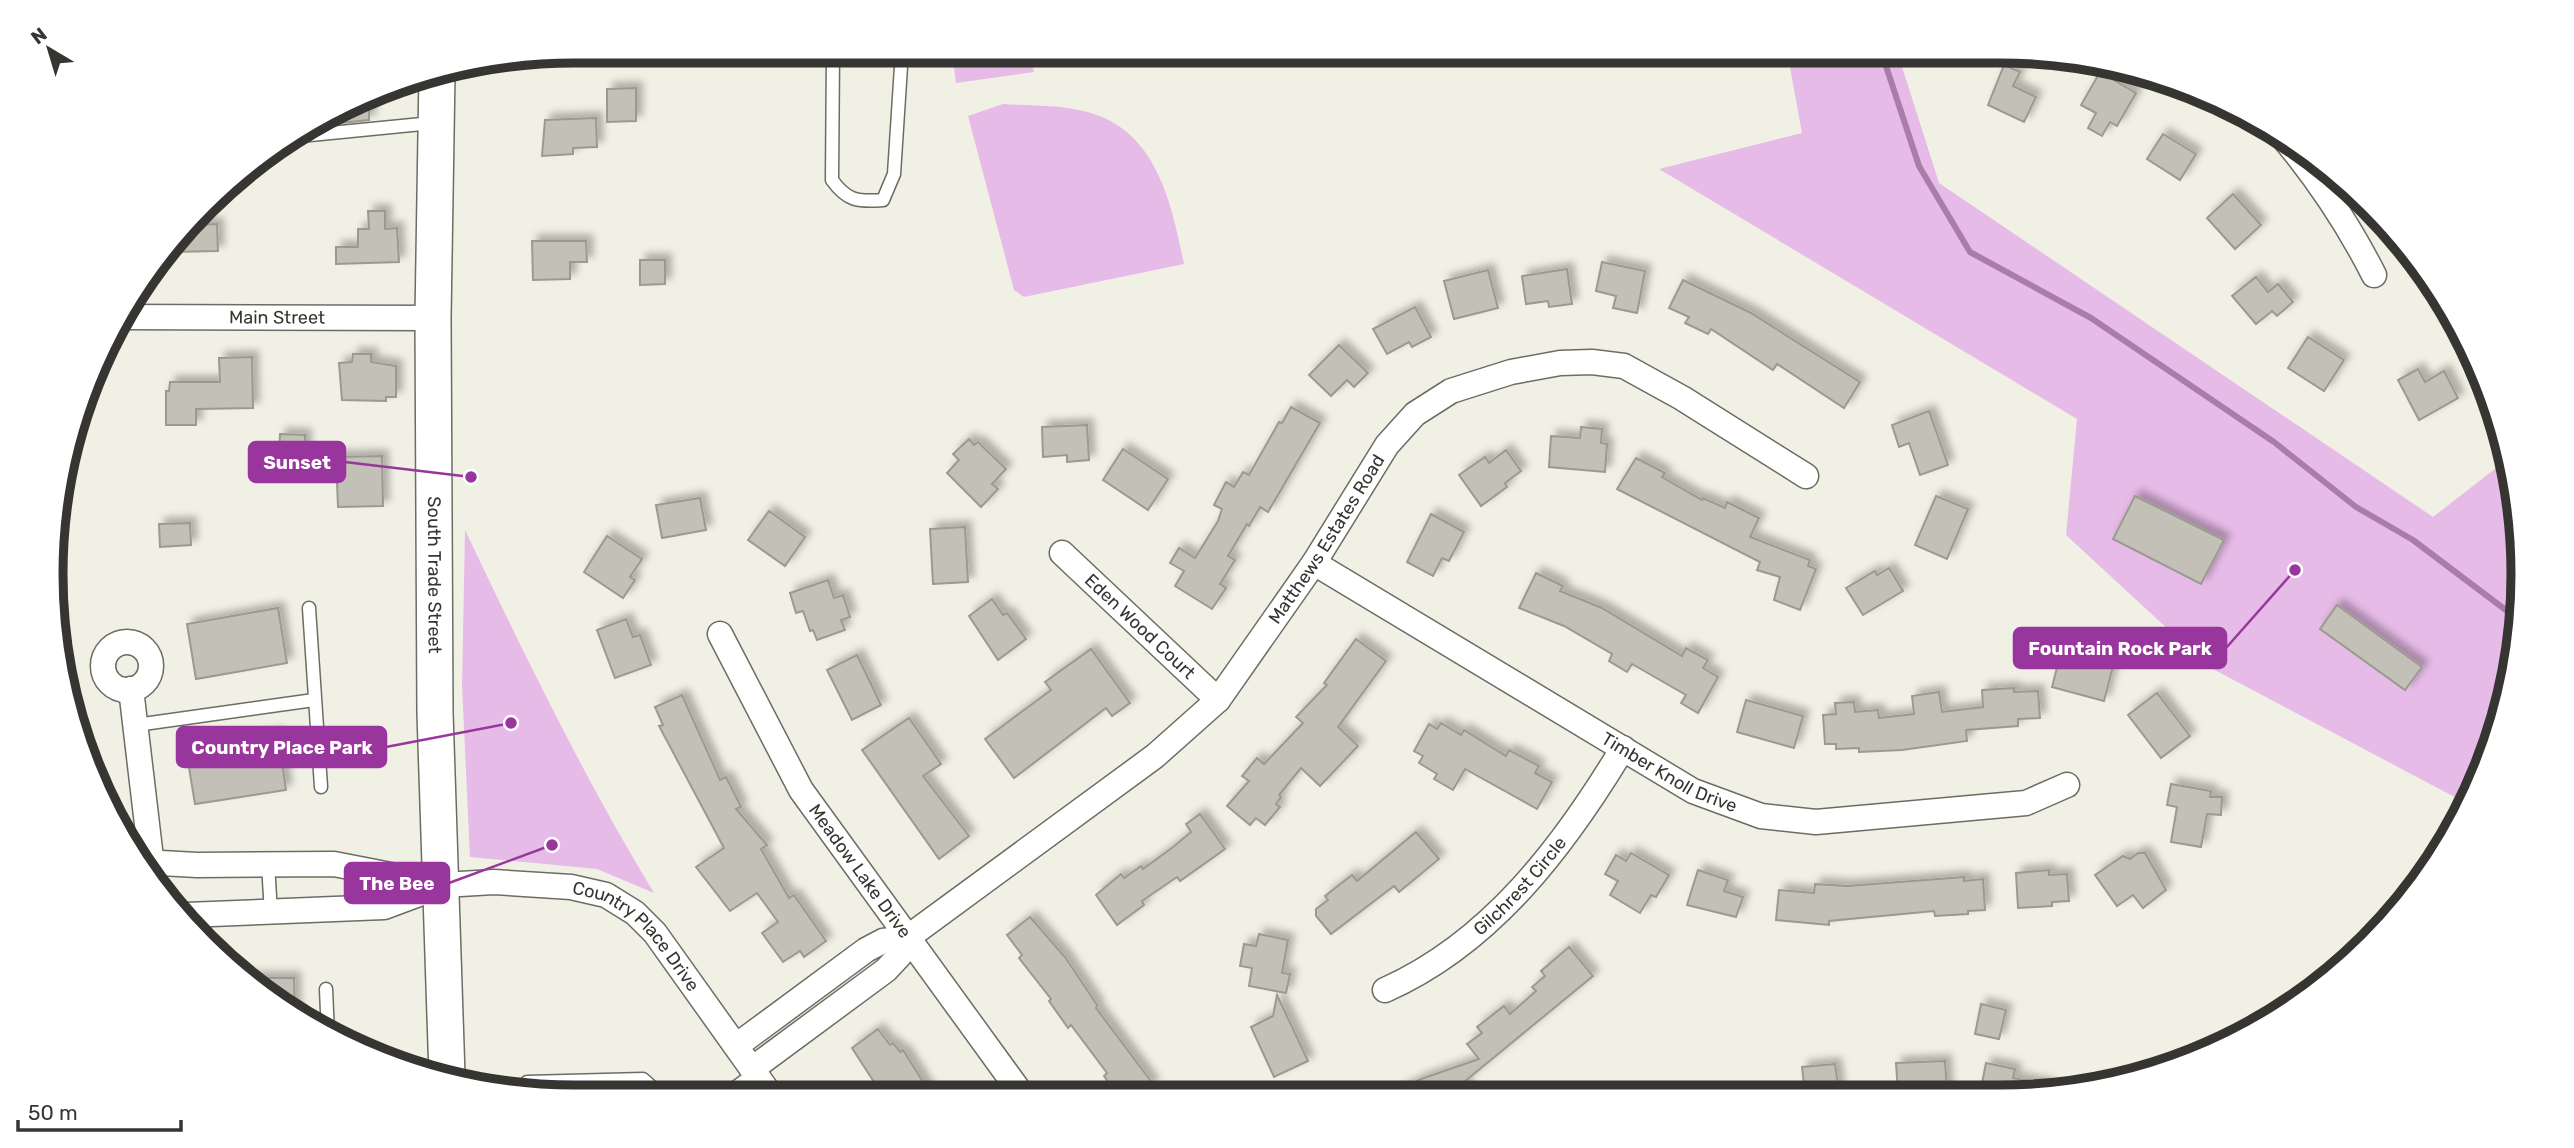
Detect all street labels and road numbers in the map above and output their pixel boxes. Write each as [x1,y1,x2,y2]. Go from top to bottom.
street label: Main Street [229,306,325,329]
street label: Matthews Estates Road [1264,451,1389,628]
street label: South Trade Street [423,496,446,654]
street label: Eden Wood Court [1080,569,1200,684]
street label: Timber Knoll Drive [1598,728,1740,817]
street label: Meadow Lake Drive [804,800,916,942]
street label: Gilchrest Circle [1469,832,1571,940]
street label: Country Place Drive [570,877,704,996]

